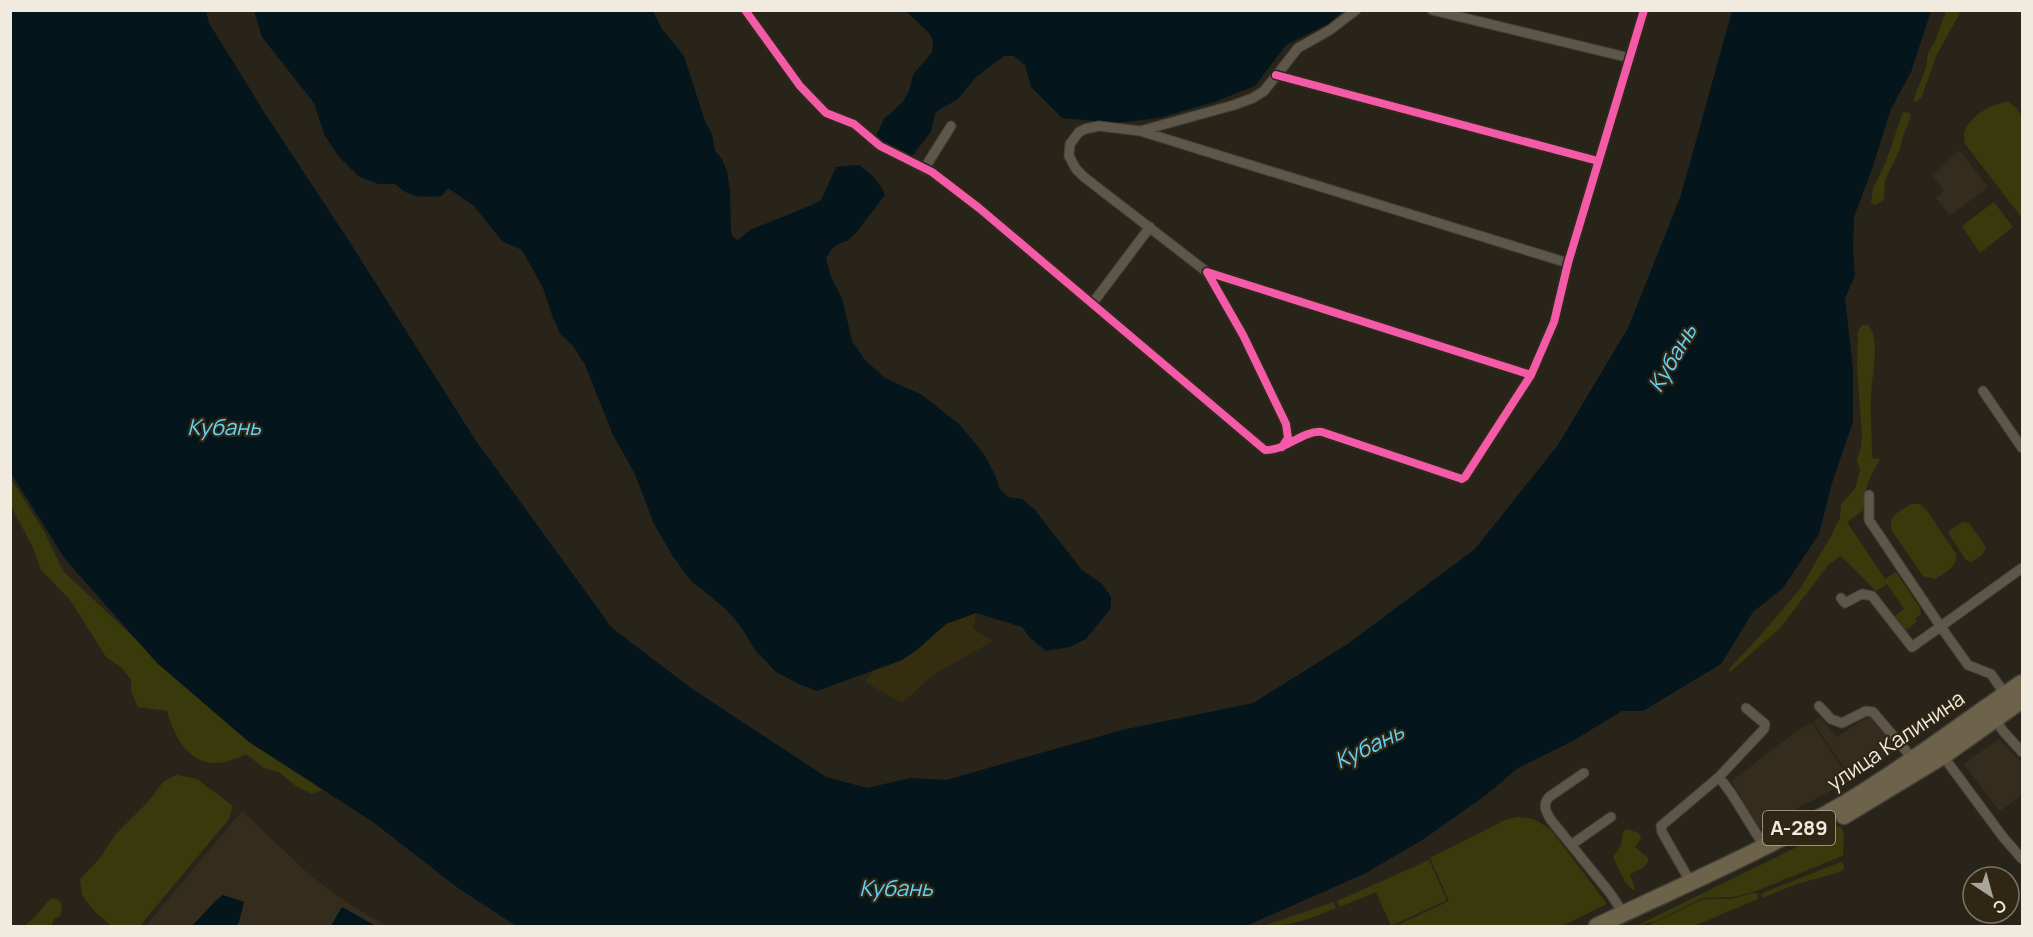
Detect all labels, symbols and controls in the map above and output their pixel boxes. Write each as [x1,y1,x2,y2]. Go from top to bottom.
water label: Кубань [1641,318,1704,397]
water label: Кубань [187,412,262,442]
street label: улица Калинина [1821,684,1970,797]
water label: Кубань [1329,716,1410,776]
road number: А-289 [1763,811,1835,845]
north arrow [1961,865,2021,925]
water label: Кубань [859,873,934,903]
text: С [1988,895,2011,920]

